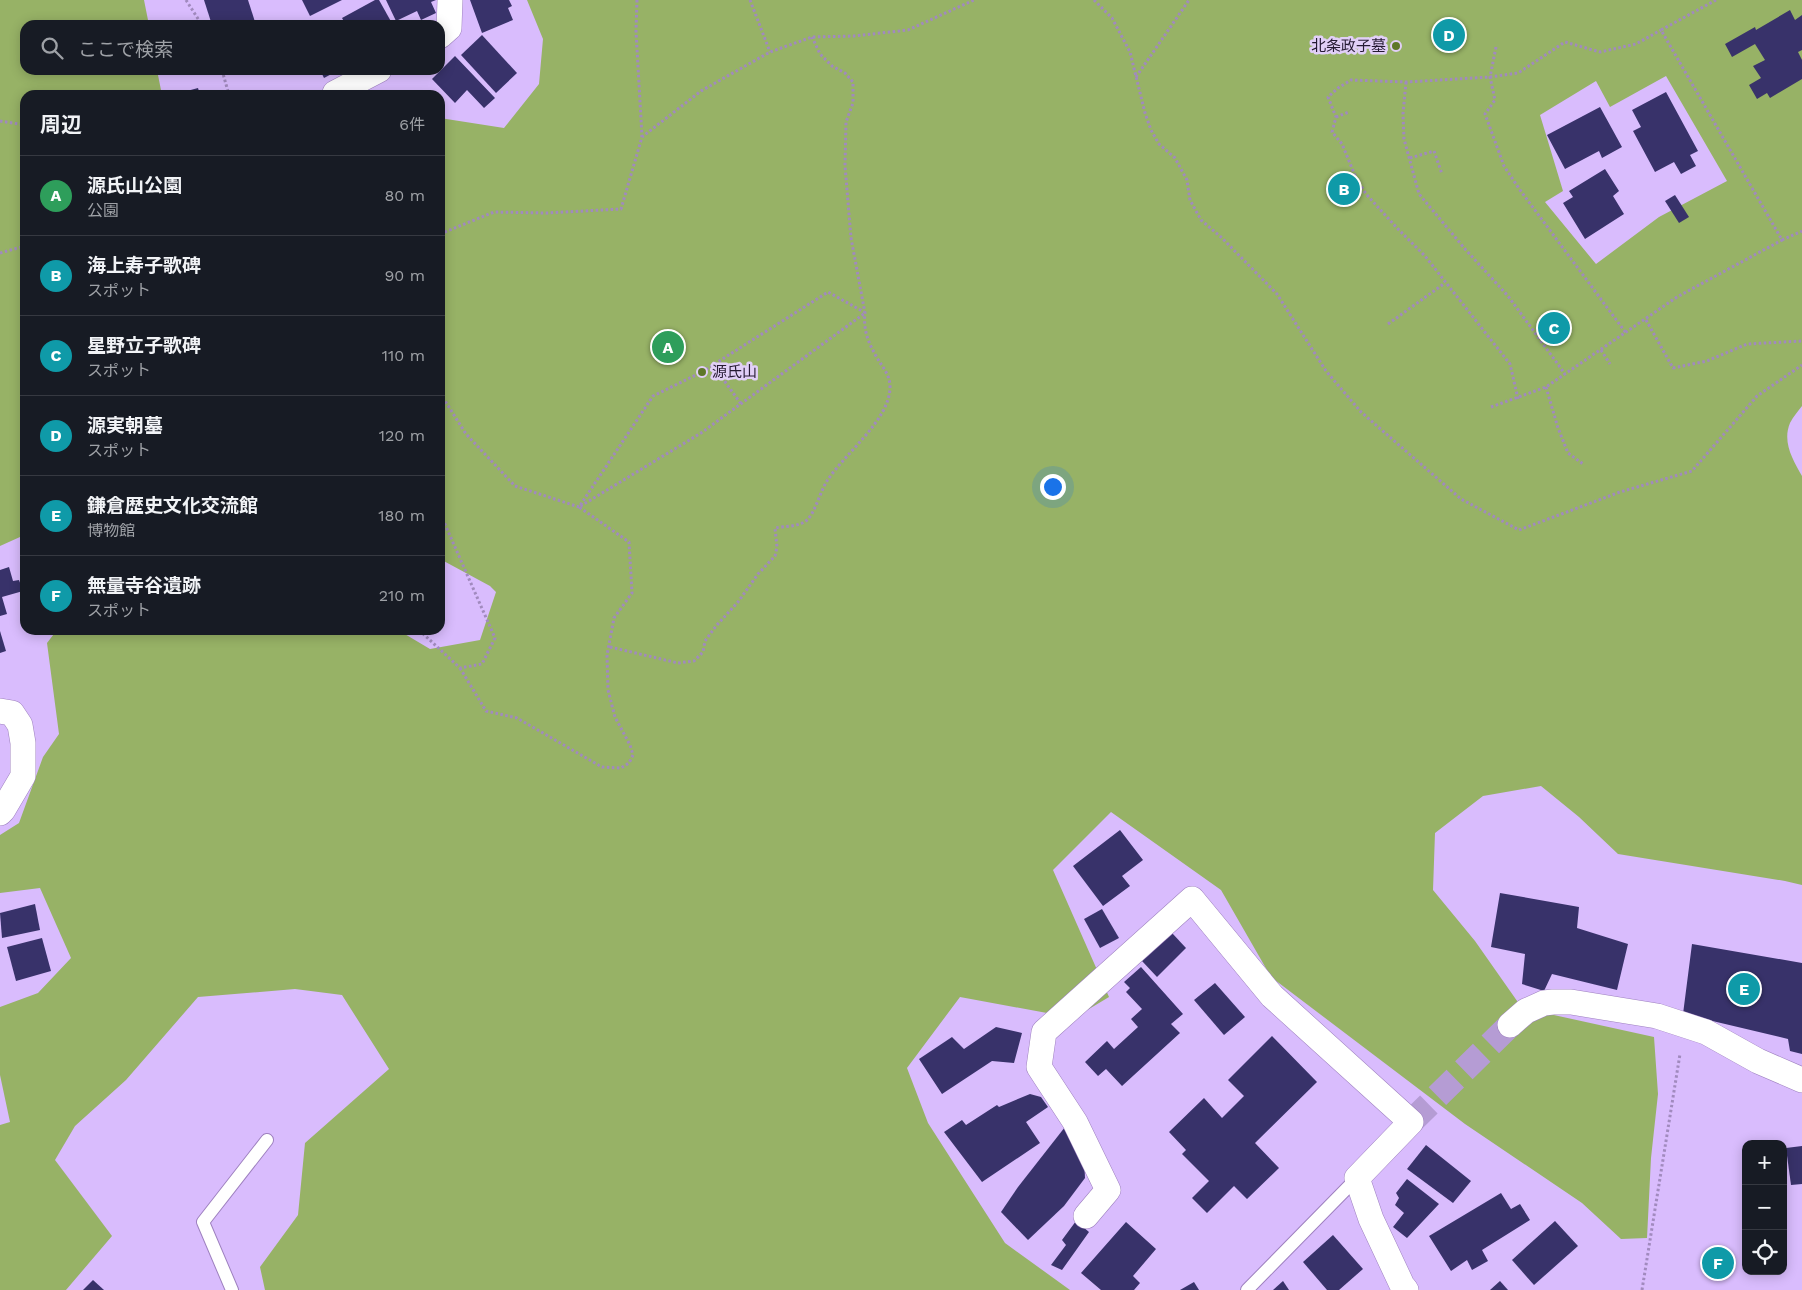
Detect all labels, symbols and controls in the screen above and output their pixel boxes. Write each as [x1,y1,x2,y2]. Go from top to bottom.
pin: D [1433,16,1465,54]
search box [20,20,445,75]
icon: search [38,34,66,62]
place label: 北条政子墓 [1311,37,1386,55]
text: ここで検索 [78,38,173,61]
marker: 北条政子墓 [1390,40,1402,52]
text: 周辺 [40,112,82,137]
text: 6件 [399,115,425,134]
pin: B [1328,170,1360,208]
text: 源氏山公園 [87,174,182,197]
text: A [51,186,61,205]
text: 80 m [384,186,425,205]
text: 公園 [87,201,119,220]
text: 海上寿子歌碑 [87,254,201,277]
text: B [51,266,61,285]
text: 90 m [384,266,425,285]
text: スポット [87,281,151,300]
pin: C [1538,309,1570,347]
pin: A [652,328,684,366]
text: 星野立子歌碑 [87,334,201,357]
text: C [51,346,61,365]
text: 110 m [382,346,425,365]
text: スポット [87,361,151,380]
place label: 源氏山 [712,363,757,381]
marker: 源氏山 [696,366,708,378]
text: 源実朝墓 [87,414,163,437]
text: D [50,426,62,445]
text: 120 m [379,426,425,445]
text: スポット [87,441,151,460]
your location [1040,474,1066,500]
text: 鎌倉歴史文化交流館 [87,494,258,517]
text: E [51,506,61,525]
text: 180 m [378,506,425,525]
text: 博物館 [87,521,135,540]
text: 無量寺谷遺跡 [87,574,201,597]
text: F [51,586,61,605]
text: 210 m [379,586,425,605]
text: スポット [87,601,151,620]
pin: E [1728,970,1760,1008]
map controls [1742,1140,1787,1275]
button: + [1742,1140,1787,1185]
button: − [1742,1185,1787,1230]
button: locate [1742,1230,1787,1275]
pin: F [1702,1244,1734,1282]

